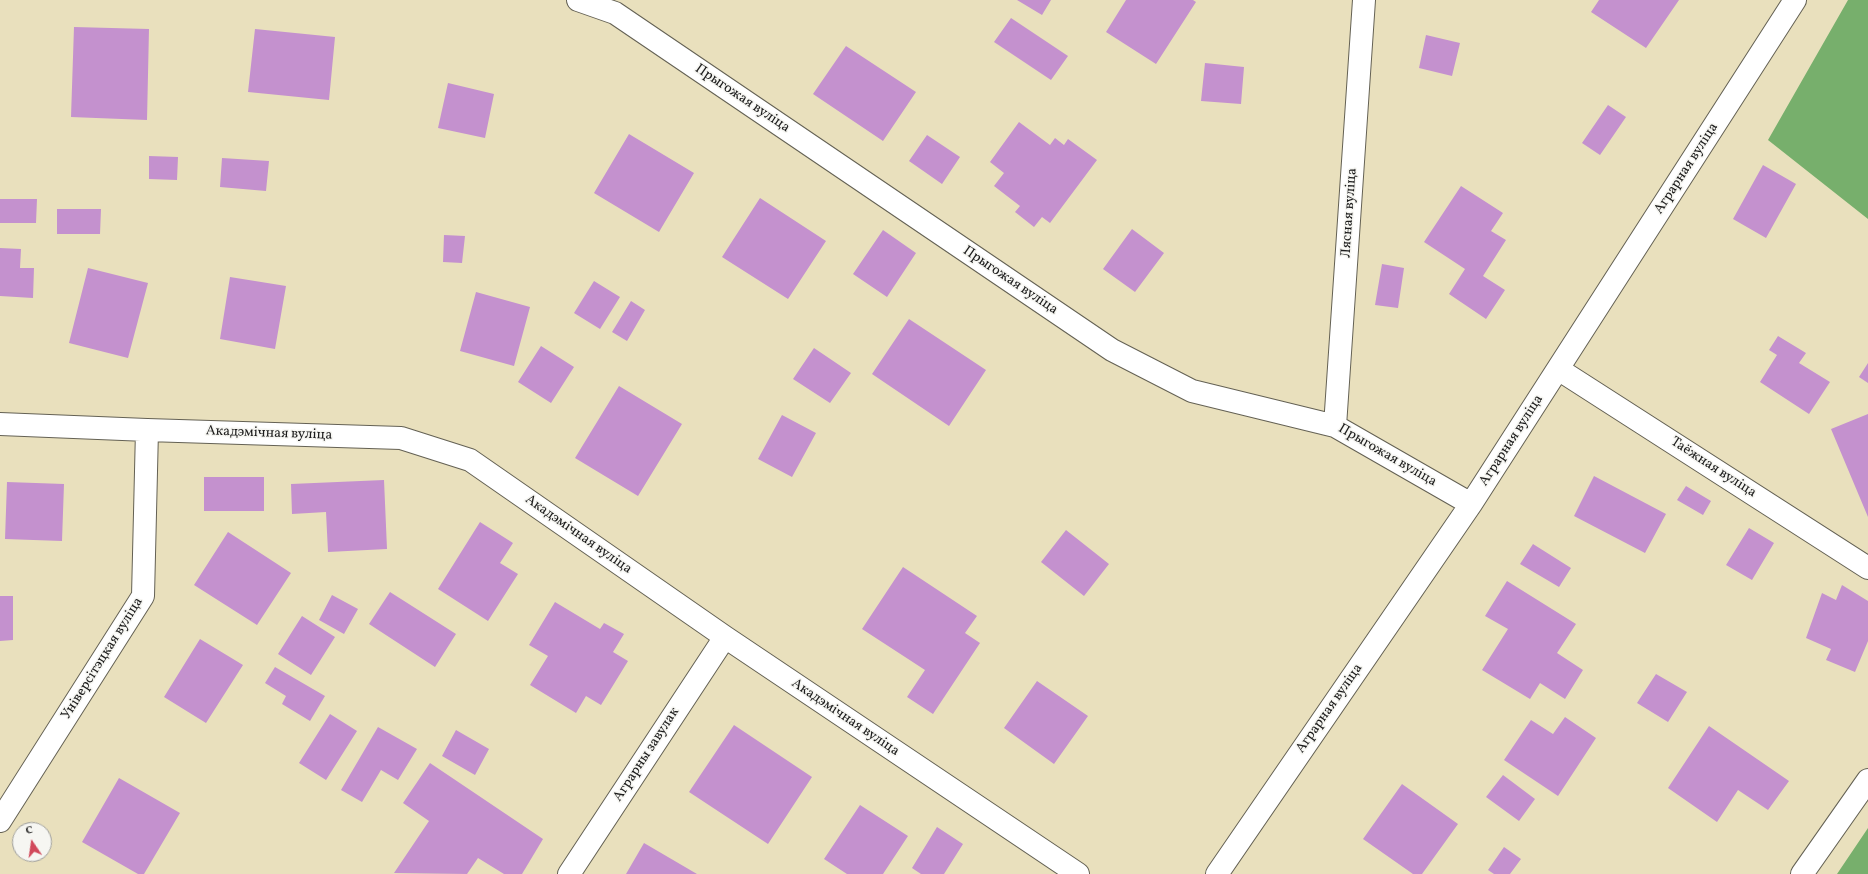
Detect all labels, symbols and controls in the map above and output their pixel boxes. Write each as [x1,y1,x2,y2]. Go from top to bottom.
street label: Прыгожая вуліца [691,61,793,137]
street label: Аграрная вуліца [1651,120,1723,218]
street label: Лясная вуліца [1338,168,1362,258]
street label: Прыгожая вуліца [959,243,1061,319]
street label: Аграрная вуліца [1476,392,1548,490]
street label: Прыгожая вуліца [1335,421,1439,491]
street label: Акадэмічная вуліца [205,423,333,445]
street label: Таёжная вуліца [1667,434,1759,502]
street label: Акадэмічная вуліца [521,492,635,578]
street label: Універсітэцкая вуліца [59,595,147,723]
street label: Аграрная вуліца [1293,661,1367,757]
street label: Акадэмічная вуліца [788,676,902,760]
street label: Аграрны завулак [610,705,684,805]
north arrow [12,822,52,862]
text: С [24,823,35,839]

